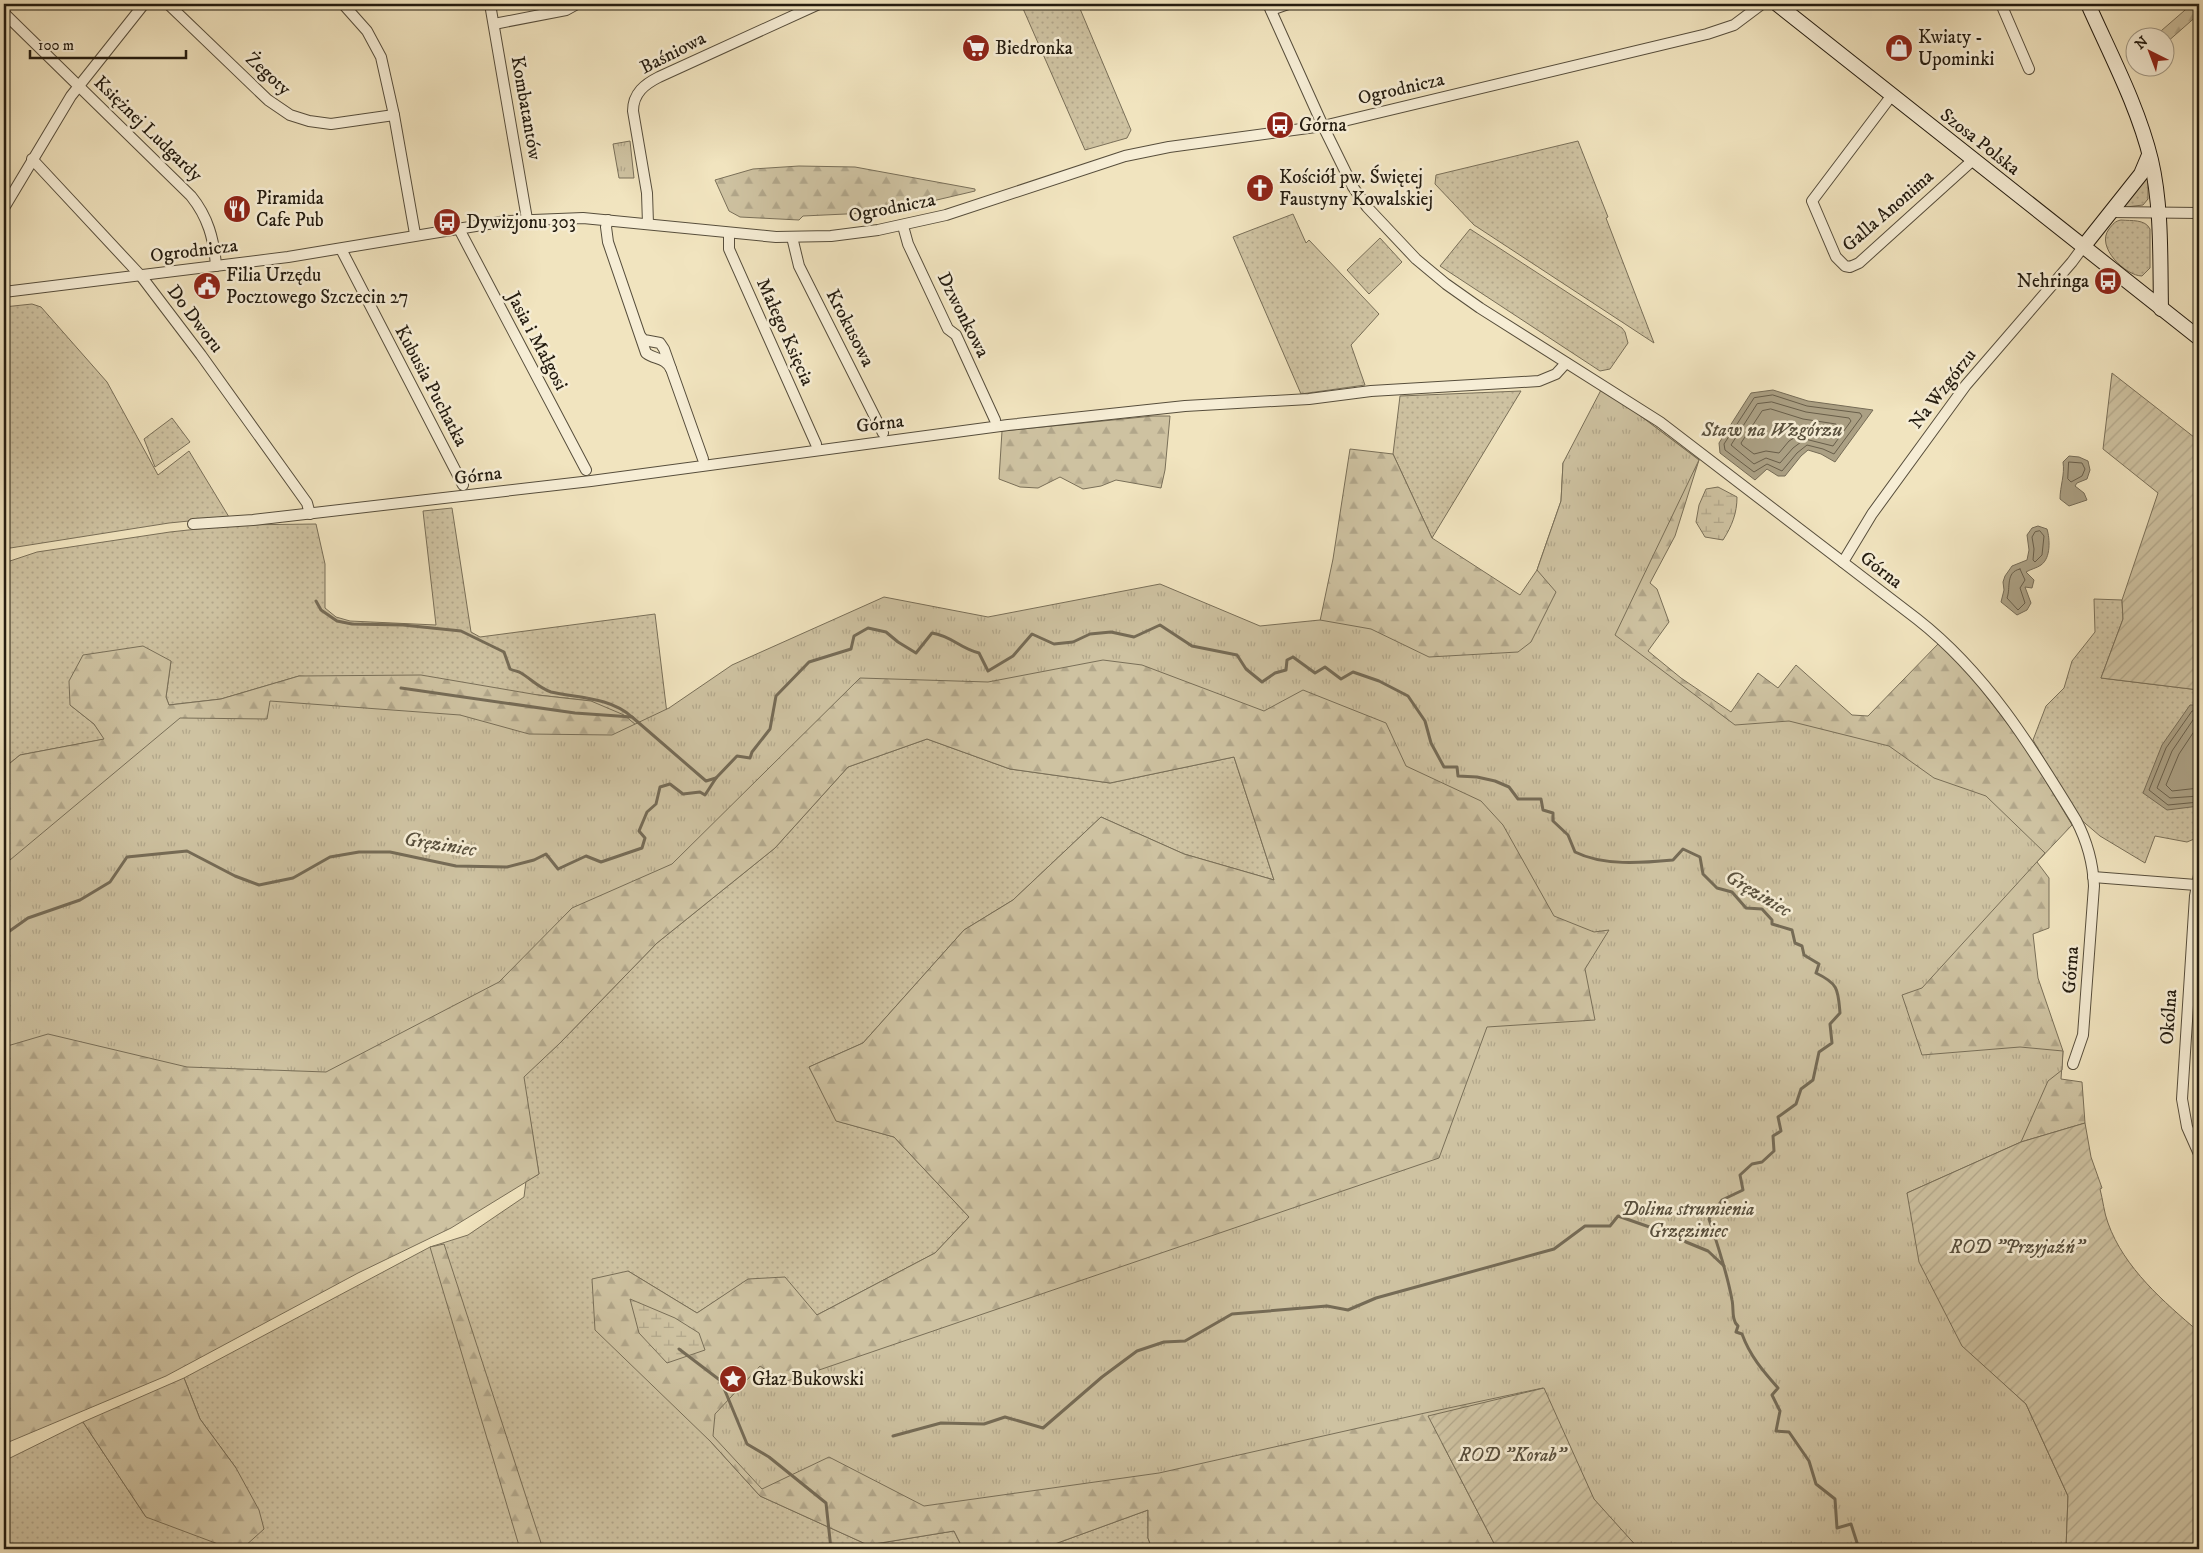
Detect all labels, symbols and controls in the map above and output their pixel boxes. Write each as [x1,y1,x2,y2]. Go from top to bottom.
place label: Kwiaty - Upominki [1918,26,1995,71]
street label: Baśniowa [636,27,710,79]
scale bar [30,28,186,60]
north arrow [2126,28,2176,78]
text: N [2132,32,2153,54]
supermarket icon: Biedronka [961,33,991,63]
shop icon: Kwiaty - Upominki [1884,33,1914,63]
text: 100 m [38,36,74,55]
place label: Biedronka [995,37,1073,60]
street label: Żegoty [240,47,297,101]
street label: Kombatantów [506,54,546,162]
street label: Ogrodnicza [1356,68,1446,110]
street label: Księżnej Ludgardy [89,71,208,187]
street label: Szosa Polska [1935,104,2025,180]
bus stop icon: Górna [1265,110,1295,140]
place label: Górna [1299,114,1347,137]
place label: Kościół pw. Świętej Faustyny Kowalskiej [1279,164,1433,211]
street label: Galla Anonima [1838,165,1938,257]
church icon: Kościół pw. Świętej Faustyny Kowalskiej [1245,173,1275,203]
place label: Piramida Cafe Pub [256,187,324,232]
street label: Ogrodnicza [847,188,937,228]
restaurant icon: Piramida Cafe Pub [222,194,252,224]
bus stop icon: Dywizjonu 303 [432,207,462,237]
place label: Dywizjonu 303 [466,211,576,234]
street label: Ogrodnicza [149,234,239,268]
place label: Filia Urzędu Pocztowego Szczecin 27 [226,264,409,309]
bus stop icon: Nehringa [2093,266,2123,296]
street label: Dzwonkowa [932,269,994,361]
place label: Nehringa [2017,270,2089,293]
public building icon: Filia Urzędu Pocztowego Szczecin 27 [192,271,222,301]
street label: Małego Księcia [751,275,819,389]
street label: Do Dworu [162,280,228,358]
street label: Krokusowa [821,285,879,371]
street label: Jasia i Małgosi [500,286,573,394]
street label: Kubusia Puchatka [389,322,473,450]
street label: Na Wzgórzu [1905,344,1981,434]
street label: Górna [855,410,905,438]
water label: Staw na Wzgórzu [1700,418,1843,443]
street label: Górna [453,462,503,490]
street label: Górna [1855,546,1907,594]
water label: Gręziniec [402,827,479,863]
water label: Gręziniec [1720,865,1796,924]
street label: Górna [2058,945,2084,995]
street label: Okólna [2156,989,2182,1045]
park label: Dolina strumienia Grzęziniec [1621,1198,1755,1243]
park label: ROD "Przyjaźń" [1949,1236,2087,1259]
place icon: Głaz Bukowski [718,1364,748,1394]
place label: Głaz Bukowski [752,1368,864,1391]
park label: ROD "Korab" [1458,1444,1568,1467]

